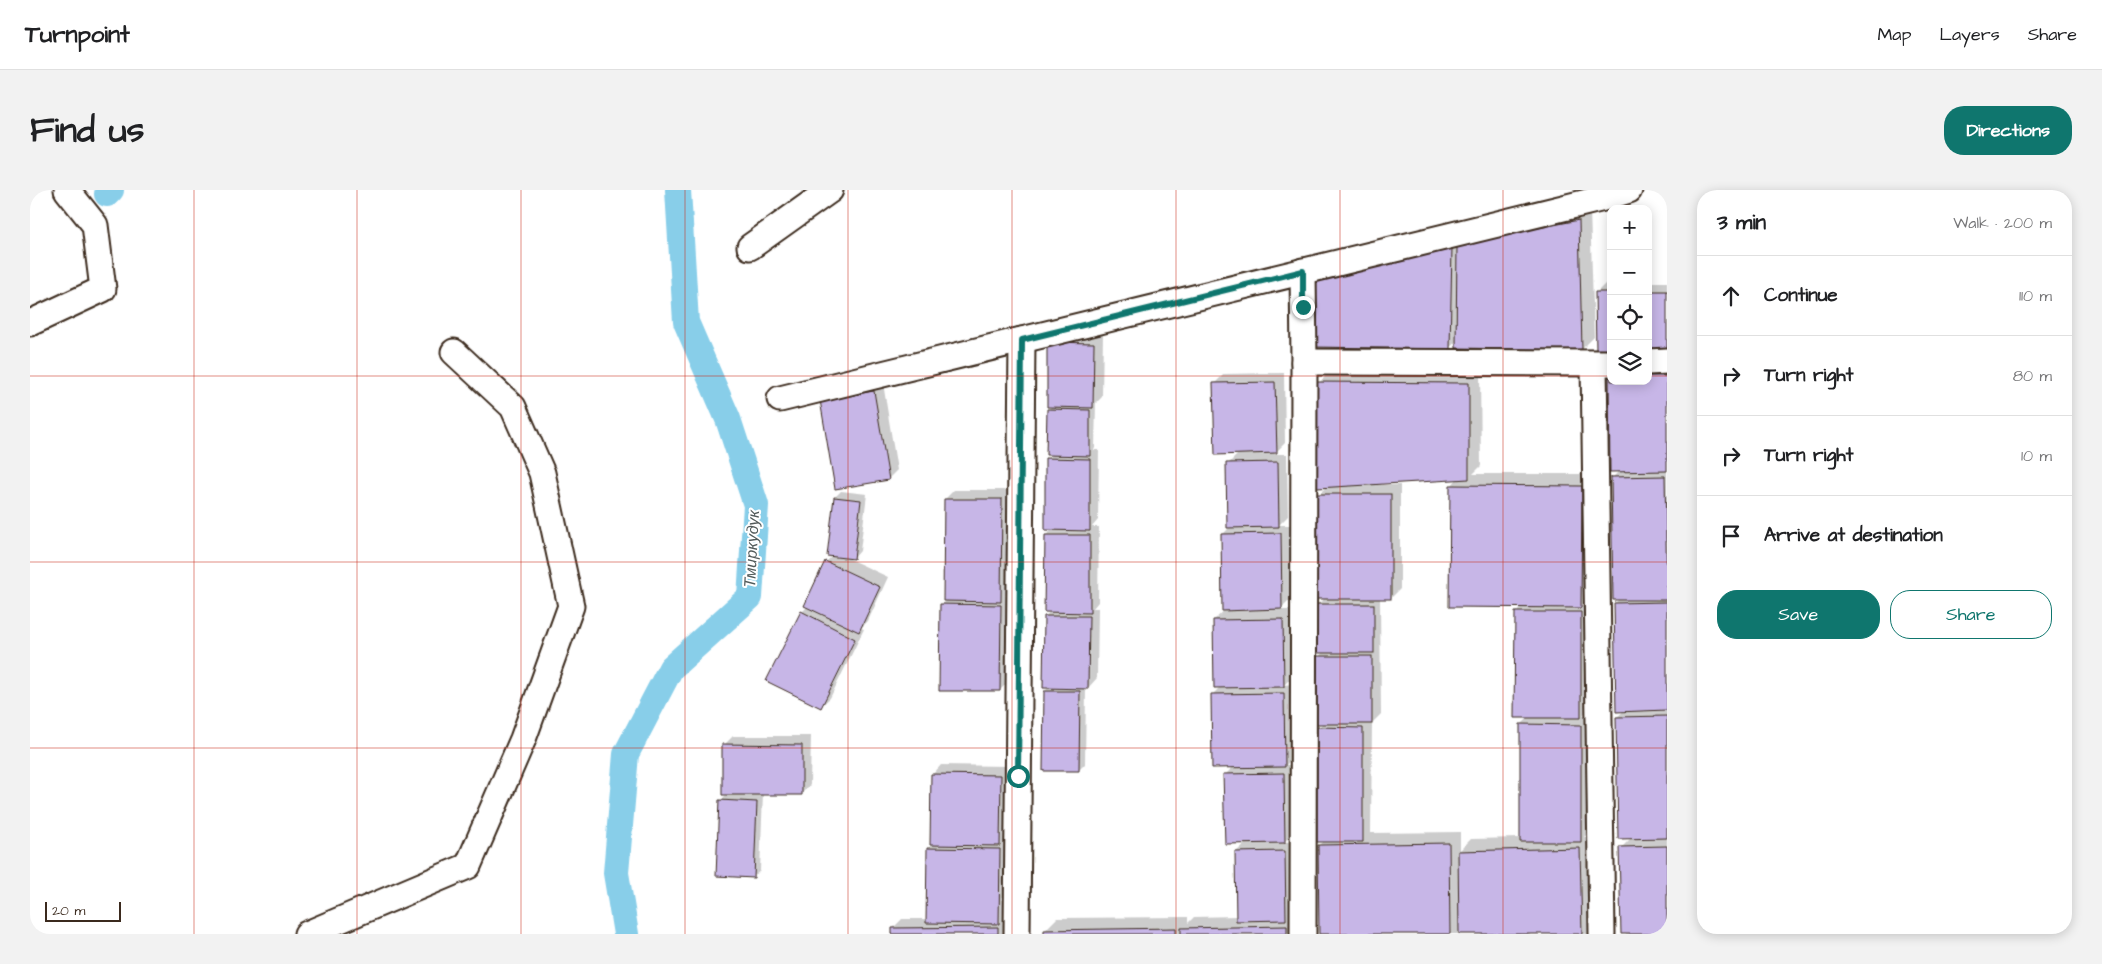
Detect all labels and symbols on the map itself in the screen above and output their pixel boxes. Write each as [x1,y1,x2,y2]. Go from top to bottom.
route end [1292,296,1315,319]
water label: Тмиркудук [739,508,765,588]
route start [1007,765,1030,788]
scale bar [45,899,121,922]

